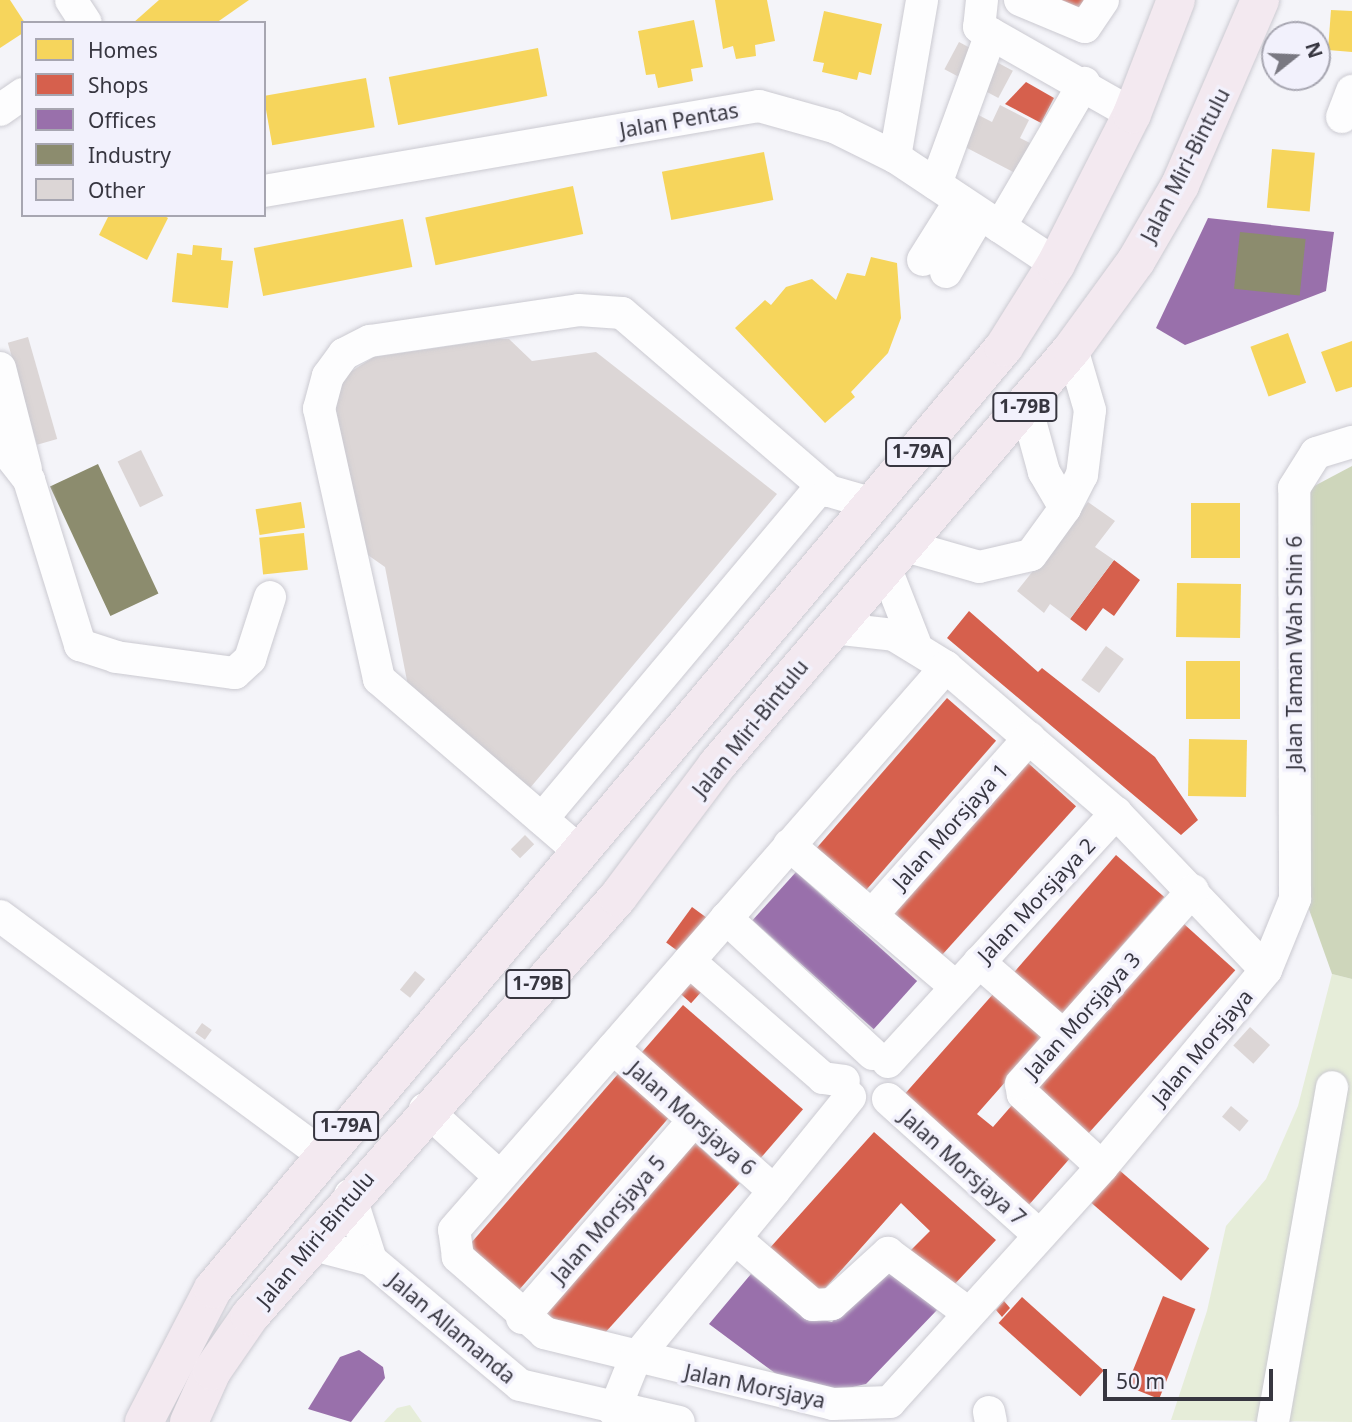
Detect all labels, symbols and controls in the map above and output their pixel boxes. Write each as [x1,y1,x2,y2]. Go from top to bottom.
legend [21,21,266,217]
north arrow [1261,21,1331,91]
text: Homes [88,36,158,64]
text: N [1299,39,1329,61]
text: Shops [88,71,148,99]
street label: Jalan Miri-Bintulu [1135,84,1235,246]
street label: Jalan Pentas [618,97,740,143]
text: Offices [88,106,156,134]
text: Industry [88,141,171,169]
text: Other [88,176,145,204]
road number: 1-79B [992,392,1058,422]
road number: 1-79A [885,436,951,467]
street label: Jalan Taman Wah Shin 6 [1281,536,1307,770]
street label: Jalan Miri-Bintulu [687,654,813,802]
street label: Jalan Morsjaya 1 [887,758,1013,894]
street label: Jalan Morsjaya 2 [972,833,1100,967]
street label: Jalan Morsjaya 3 [1019,947,1145,1083]
road number: 1-79B [505,968,571,1000]
street label: Jalan Morsjaya [1146,984,1258,1110]
street label: Jalan Morsjaya 6 [623,1056,761,1180]
street label: Jalan Morsjaya 7 [895,1104,1031,1230]
road number: 1-79A [313,1110,379,1142]
street label: Jalan Morsjaya 5 [546,1150,670,1288]
street label: Jalan Miri-Bintulu [251,1166,379,1312]
street label: Jalan Allamanda [383,1267,521,1389]
scale bar [1107,1356,1277,1400]
street label: Jalan Morsjaya [682,1359,828,1413]
text: 50 m [1116,1367,1165,1395]

